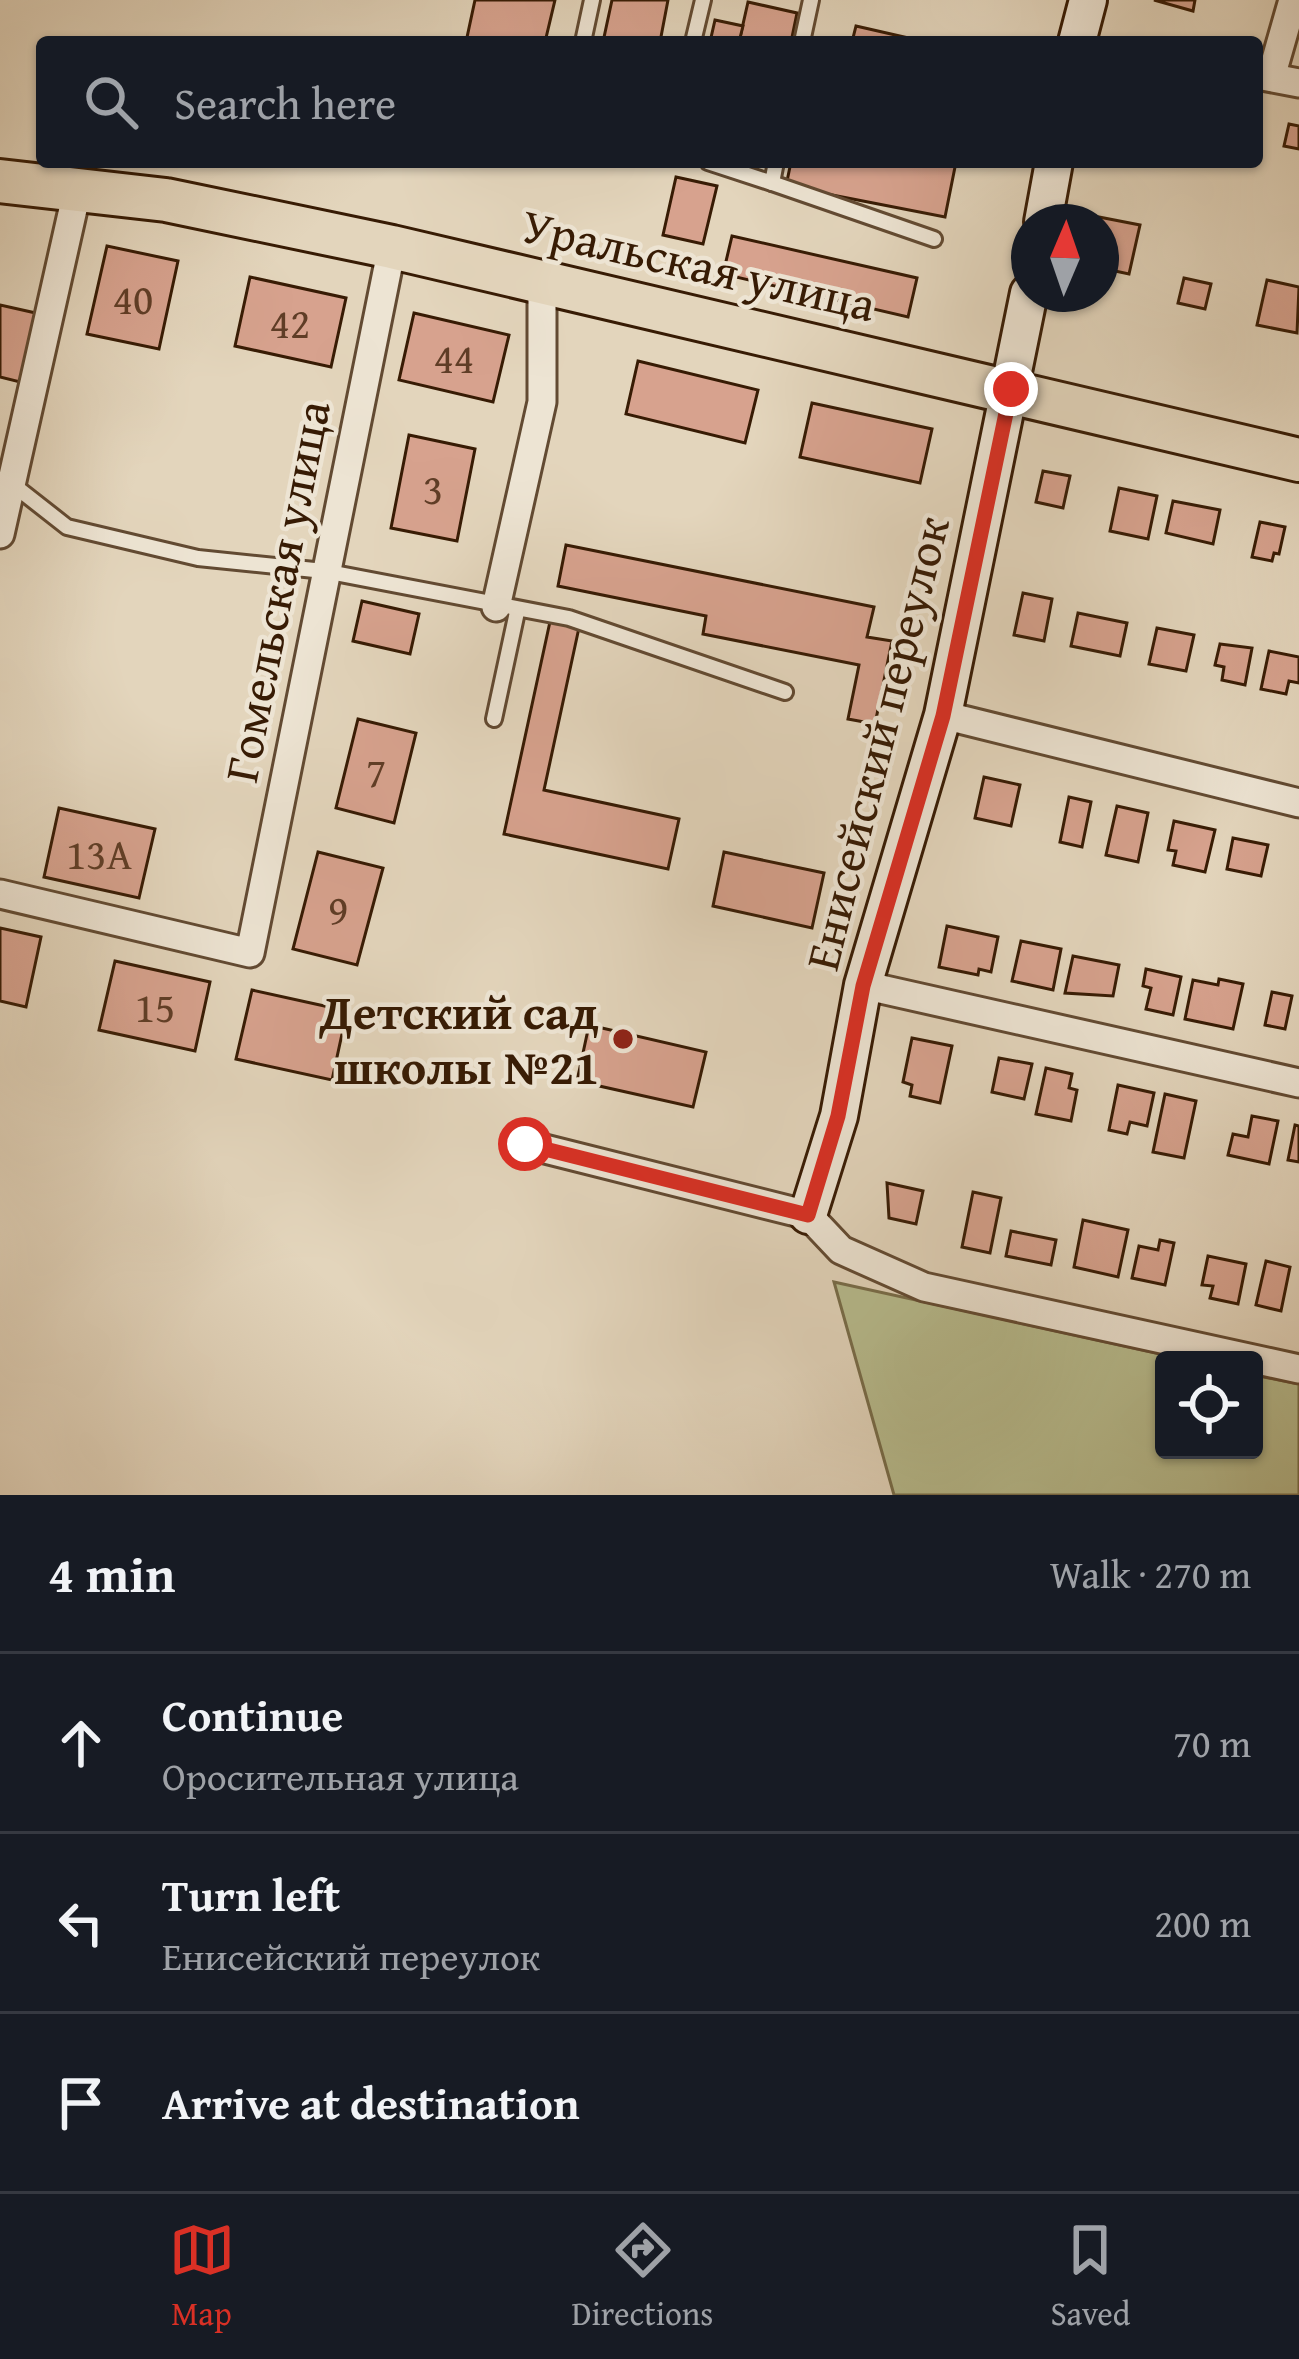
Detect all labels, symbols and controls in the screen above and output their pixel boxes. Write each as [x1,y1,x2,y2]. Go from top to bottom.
search box [36,36,1263,168]
icon: search [78,69,144,135]
text: Search here [174,70,396,135]
street label: Уральская улица [515,189,883,339]
north arrow [1011,204,1119,312]
house number: 40 [113,268,153,329]
house number: 42 [270,292,310,353]
house number: 44 [434,327,474,388]
route end [984,362,1038,416]
street label: Гомельская улица [204,394,348,788]
house number: 3 [423,458,443,519]
street label: Енисейский переулок [785,509,967,977]
house number: 7 [366,741,386,802]
house number: 13А [66,823,132,884]
house number: 9 [328,878,348,939]
house number: 15 [135,976,175,1037]
place label: Детский сад школы №21 [319,976,599,1102]
marker: Детский сад школы №21 [610,1026,636,1052]
route start [498,1117,552,1171]
map controls [1155,1351,1263,1459]
button: locate [1155,1351,1263,1459]
text: 4 min [48,1536,175,1611]
text: Walk · 270 m [1050,1545,1251,1602]
text: Continue [162,1682,343,1747]
icon: ahead [48,1710,114,1776]
text: 70 m [1173,1714,1251,1771]
text: Оросительная улица [162,1747,519,1804]
text: Turn left [162,1862,340,1927]
icon: left [48,1890,114,1956]
text: 200 m [1154,1894,1251,1951]
text: Енисейский переулок [162,1927,540,1984]
icon: arrive [48,2070,114,2136]
text: Arrive at destination [162,2070,580,2135]
tab: Map [169,2217,235,2337]
tab: Directions [572,2217,713,2337]
tab: Saved [1051,2217,1130,2337]

